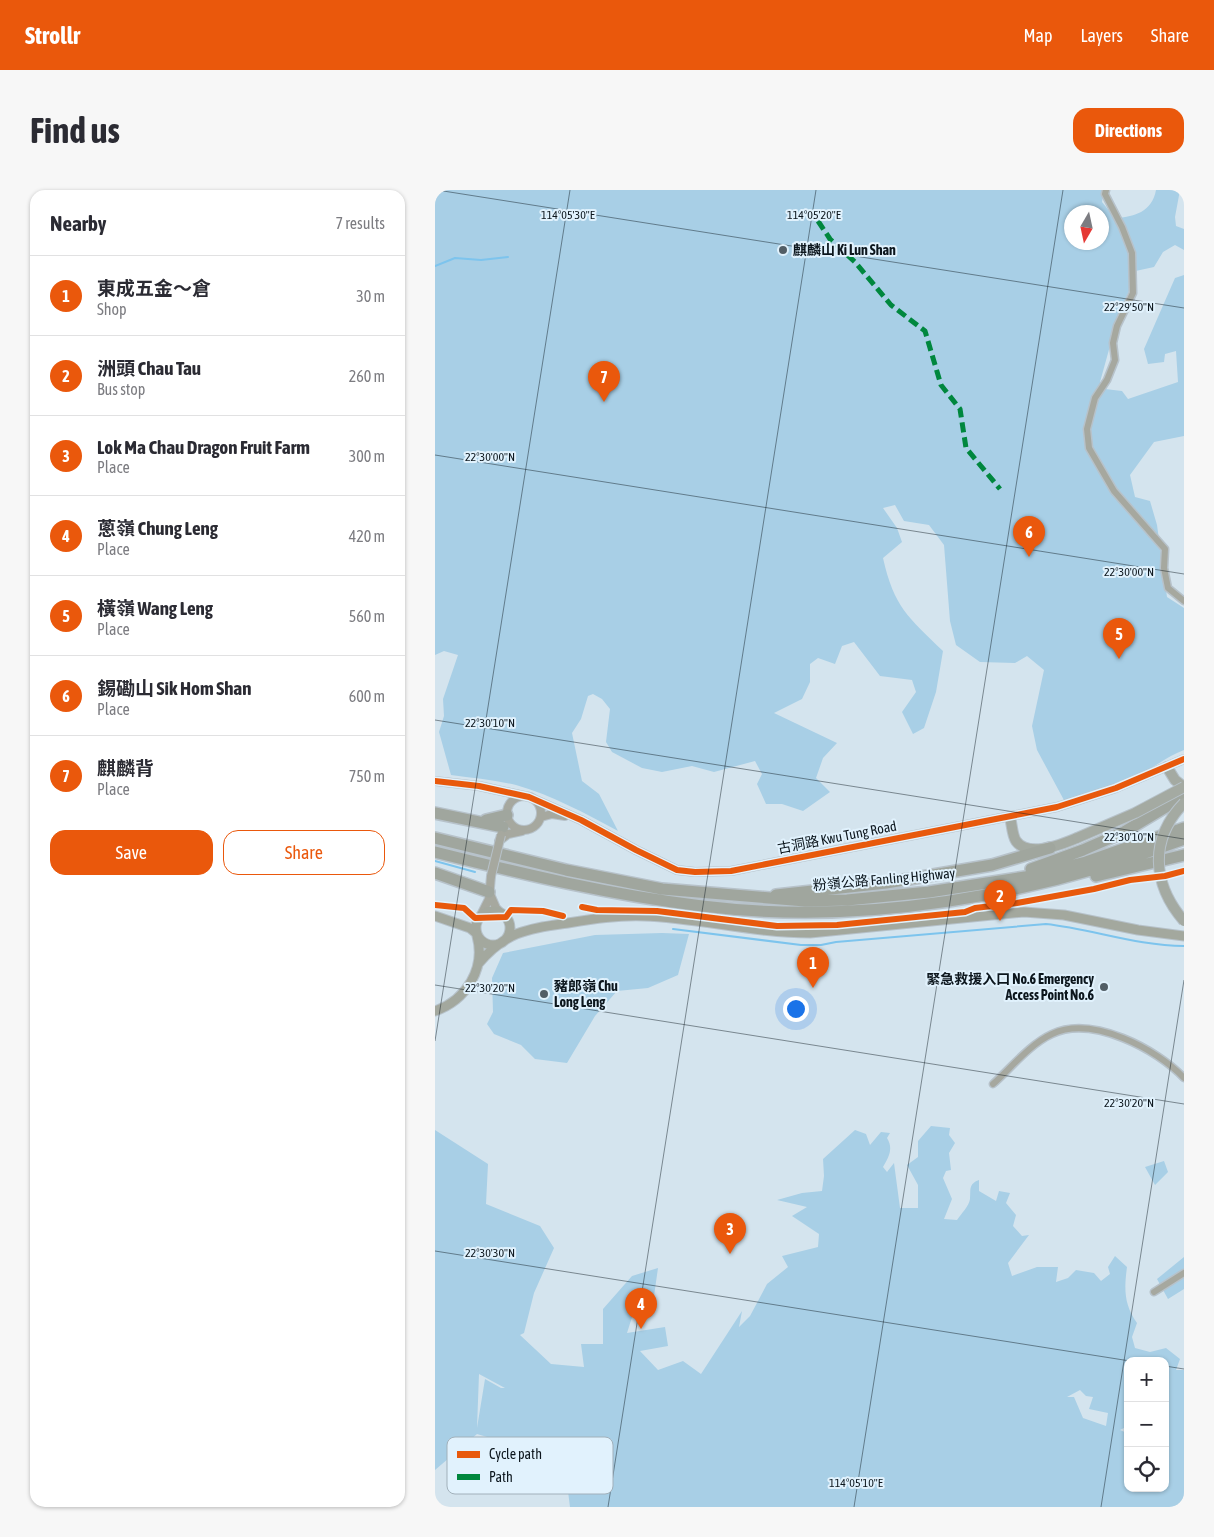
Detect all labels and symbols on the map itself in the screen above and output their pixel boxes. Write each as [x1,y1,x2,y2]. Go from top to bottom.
north arrow [1064,205,1109,250]
text: 114°05'30"E [541,208,595,222]
text: 114°05'20"E [787,208,841,222]
place label: 麒麟山 Ki Lun Shan [793,242,896,258]
marker: 麒麟山 Ki Lun Shan [777,244,789,256]
text: 22°29'50"N [1104,300,1154,314]
pin: 7 [588,361,620,402]
text: 22°30'00"N [465,450,515,464]
pin: 6 [1013,516,1045,557]
text: 22°30'00"N [1104,565,1154,579]
pin: 5 [1103,618,1135,659]
text: 22°30'10"N [465,716,515,730]
street label: 古洞路 Kwu Tung Road [776,818,898,856]
text: 22°30'10"N [1104,830,1154,844]
street label: 粉嶺公路 Fanling Highway [812,865,956,893]
pin: 2 [984,880,1016,921]
pin: 1 [797,947,829,988]
place label: 緊急救援入口 No.6 Emergency Access Point No.6 [926,971,1094,1003]
place label: 豬郎嶺 Chu Long Leng [554,978,618,1010]
text: 22°30'20"N [465,981,515,995]
marker: 緊急救援入口 No.6 Emergency Access Point No.6 [1098,981,1110,993]
marker: 豬郎嶺 Chu Long Leng [538,988,550,1000]
your location [783,996,809,1022]
text: 22°30'20"N [1104,1096,1154,1110]
pin: 3 [714,1213,746,1254]
text: 22°30'30"N [465,1246,515,1260]
pin: 4 [625,1288,657,1329]
legend [447,1437,613,1494]
text: Cycle path [489,1446,542,1462]
text: Path [489,1469,513,1485]
text: 114°05'10"E [829,1476,883,1490]

